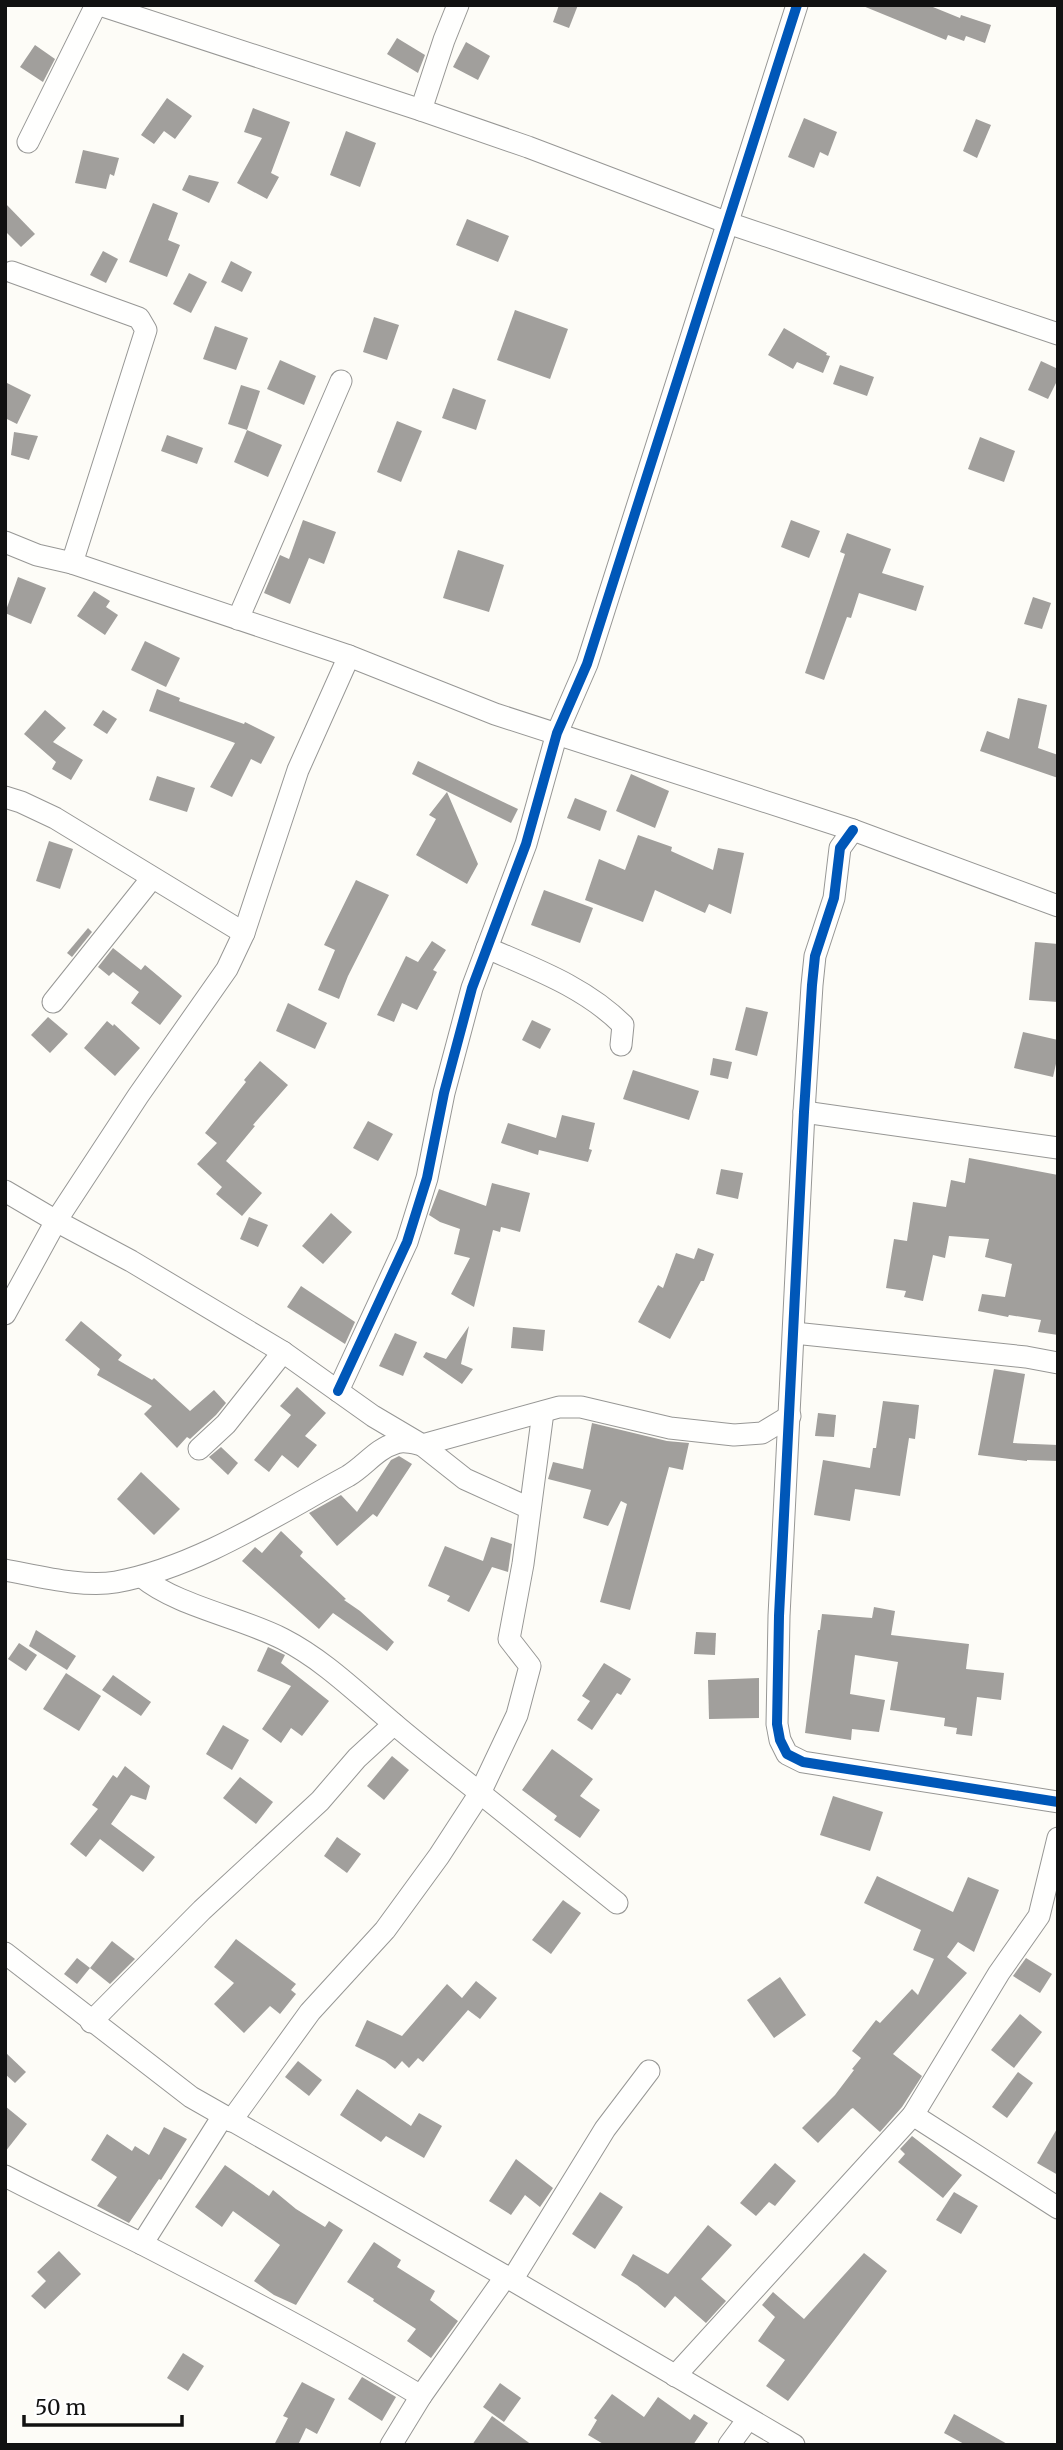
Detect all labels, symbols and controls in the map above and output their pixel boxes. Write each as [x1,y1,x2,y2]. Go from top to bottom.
scale bar [24,2384,182,2428]
text: 50 m [35,2394,86,2421]

